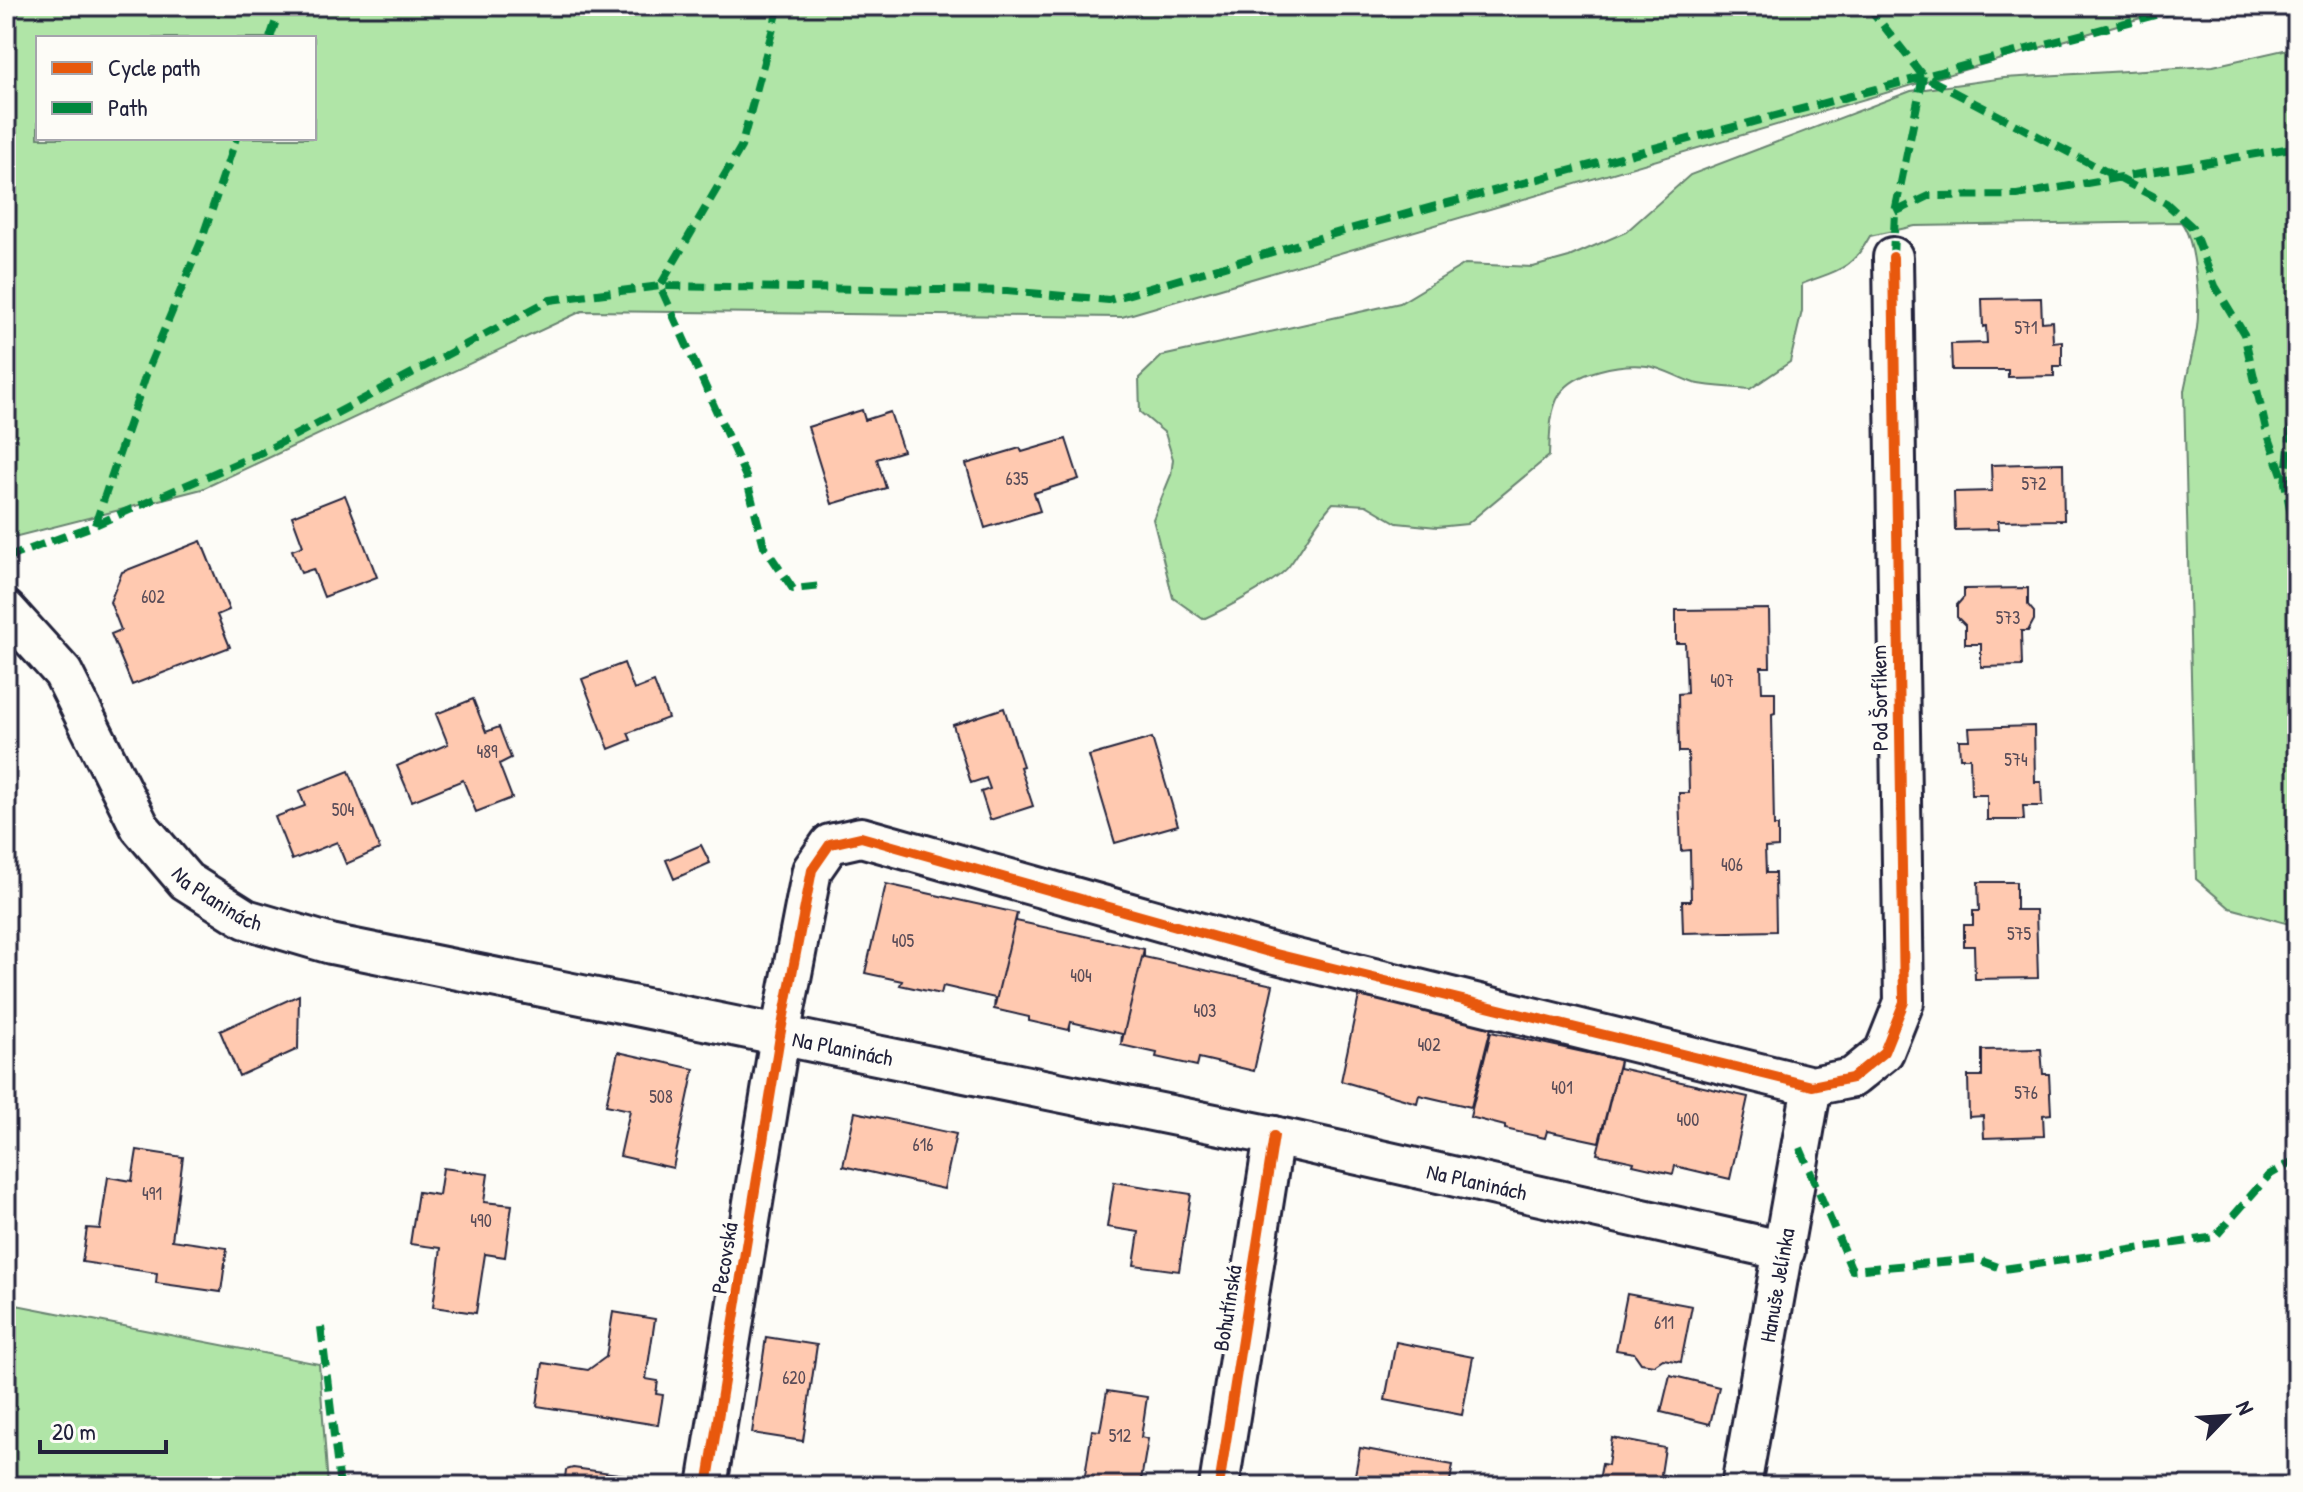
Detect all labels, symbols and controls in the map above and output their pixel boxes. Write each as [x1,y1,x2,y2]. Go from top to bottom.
legend [36,36,316,140]
text: Cycle path [108,51,200,83]
text: Path [108,91,147,123]
house number: 571 [2014,315,2038,340]
house number: 635 [1006,466,1029,491]
house number: 572 [2022,471,2047,496]
house number: 602 [141,584,165,609]
house number: 573 [1996,605,2020,630]
street label: Pod Šorfíkem [1863,645,1895,751]
house number: 407 [1710,668,1734,693]
house number: 489 [476,739,498,764]
house number: 574 [2004,747,2028,772]
house number: 504 [332,797,354,822]
house number: 406 [1721,852,1743,877]
street label: Na Planinách [165,860,265,938]
house number: 575 [2007,921,2031,946]
house number: 405 [892,928,915,953]
house number: 404 [1070,963,1092,988]
house number: 403 [1194,998,1216,1023]
street label: Na Planinách [790,1023,896,1073]
house number: 402 [1417,1032,1441,1057]
house number: 401 [1551,1075,1573,1100]
house number: 576 [2014,1080,2038,1105]
house number: 508 [649,1084,673,1109]
house number: 400 [1677,1107,1699,1132]
house number: 616 [913,1132,933,1157]
street label: Na Planinách [1424,1156,1530,1207]
house number: 491 [142,1181,162,1206]
house number: 490 [470,1208,492,1233]
street label: Pecovská [704,1220,744,1296]
street label: Hanuše Jelínka [1752,1225,1802,1345]
street label: Bohutínská [1205,1262,1249,1353]
house number: 611 [1654,1310,1674,1335]
house number: 620 [782,1365,806,1390]
north arrow [2187,1376,2267,1456]
text: N [2229,1396,2261,1419]
scale bar [40,1404,166,1454]
text: 20 m [52,1415,96,1447]
house number: 512 [1109,1423,1132,1448]

